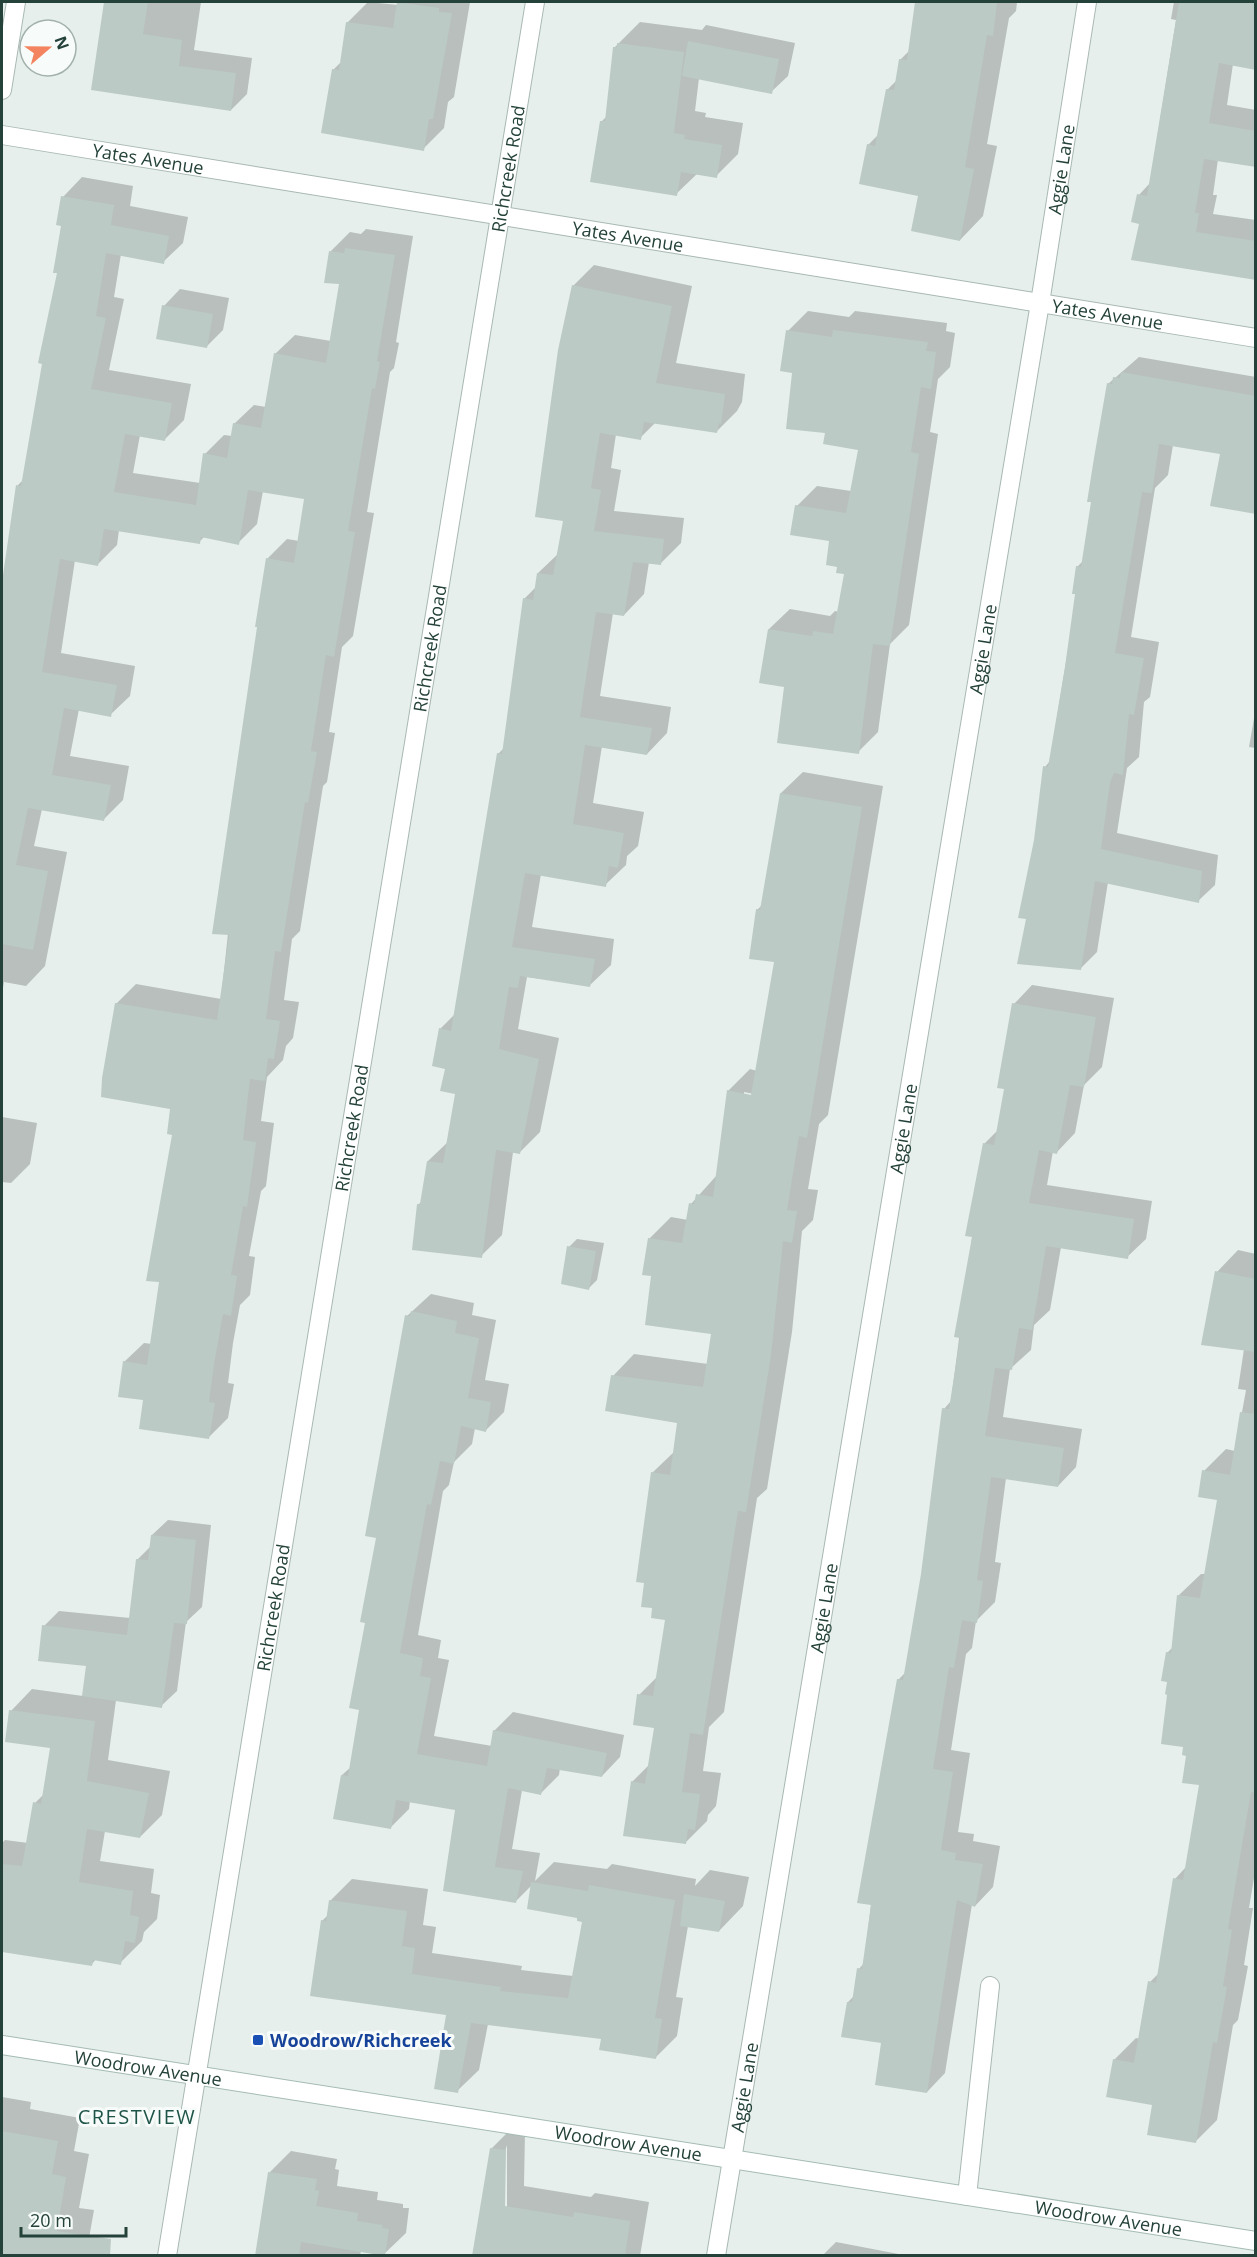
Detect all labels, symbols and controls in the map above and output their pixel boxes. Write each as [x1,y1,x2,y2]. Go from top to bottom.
north arrow [18,18,78,78]
text: N [50,33,75,53]
street label: Richcreek Road [486,103,530,234]
street label: Aggie Lane [1042,123,1080,216]
street label: Yates Avenue [91,138,206,179]
street label: Yates Avenue [570,215,685,257]
street label: Yates Avenue [1050,293,1165,335]
street label: Richcreek Road [407,583,452,714]
street label: Aggie Lane [963,602,1002,696]
street label: Richcreek Road [329,1063,373,1193]
street label: Aggie Lane [884,1082,922,1175]
street label: Richcreek Road [251,1542,295,1673]
street label: Aggie Lane [804,1561,843,1655]
place label: Woodrow/Richcreek [270,2028,452,2052]
marker: Woodrow/Richcreek [251,2033,265,2047]
street label: Aggie Lane [725,2041,763,2134]
street label: Woodrow Avenue [73,2045,224,2091]
district label: CRESTVIEW [78,2103,196,2130]
street label: Woodrow Avenue [553,2120,704,2166]
street label: Woodrow Avenue [1033,2195,1184,2241]
scale bar [21,2200,126,2238]
text: 20 m [30,2208,72,2232]

